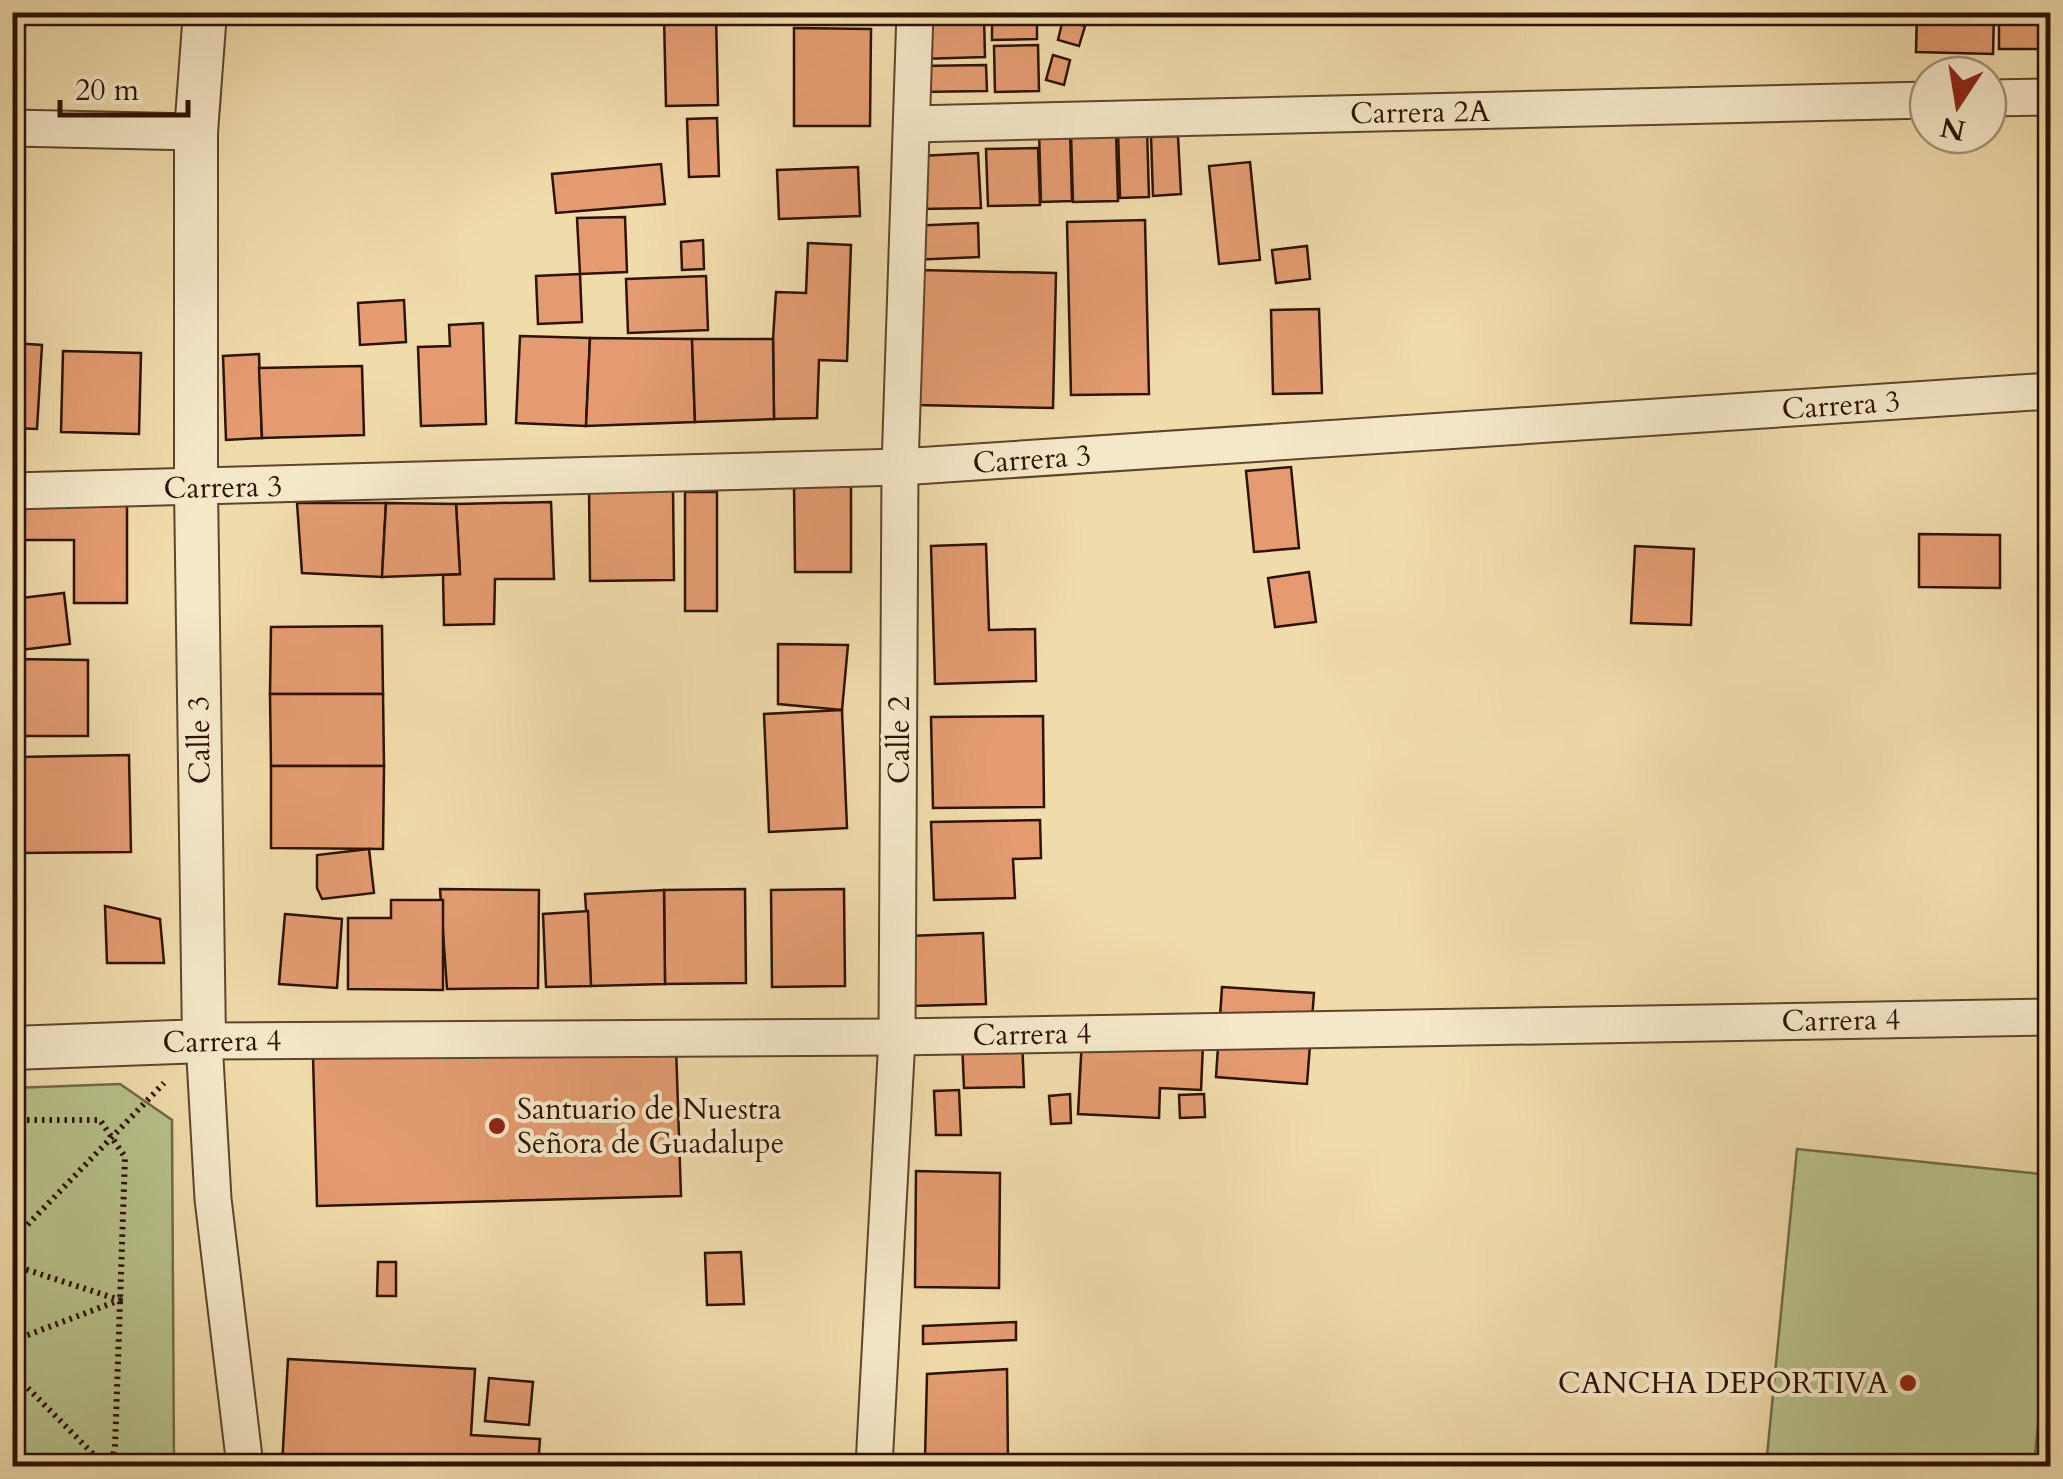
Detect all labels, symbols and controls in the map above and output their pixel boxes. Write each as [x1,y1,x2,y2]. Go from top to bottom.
scale bar [60,55,188,117]
north arrow [1908,55,2008,155]
text: 20 m [75,70,140,111]
street label: Carrera 2A [1350,91,1491,134]
text: N [1937,107,1969,150]
street label: Carrera 3 [1780,381,1902,430]
street label: Carrera 3 [971,435,1093,484]
street label: Carrera 3 [163,466,283,509]
street label: Calle 3 [178,696,221,784]
street label: Calle 2 [879,696,920,784]
street label: Carrera 4 [1781,999,1901,1042]
street label: Carrera 4 [972,1013,1092,1056]
street label: Carrera 4 [162,1020,282,1063]
place label: Santuario de Nuestra Señora de Guadalupe [517,1089,784,1164]
marker: Santuario de Nuestra Señora de Guadalupe [486,1115,508,1137]
place label: CANCHA DEPORTIVA [1558,1363,1889,1404]
marker: CANCHA DEPORTIVA [1897,1372,1919,1394]

